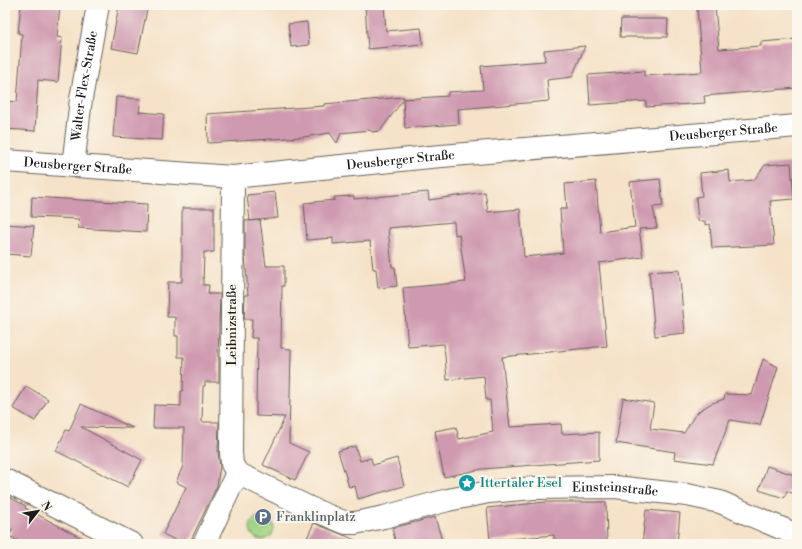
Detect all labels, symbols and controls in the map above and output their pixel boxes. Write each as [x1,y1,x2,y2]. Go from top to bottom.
street label: Walter-Flex-Straße [68,29,101,143]
street label: Deusberger Straße [668,120,779,145]
street label: Deusberger Straße [346,147,456,173]
street label: Deusberger Straße [23,154,133,178]
street label: Leibnizstraße [224,284,240,366]
place icon: Ittertaler Esel [457,473,477,493]
place label: Ittertaler Esel [480,475,562,491]
street label: Einsteinstraße [572,479,659,500]
north arrow [18,491,58,531]
text: N [37,499,54,514]
parking icon: Franklinplatz [253,507,273,527]
place label: Franklinplatz [276,509,356,525]

